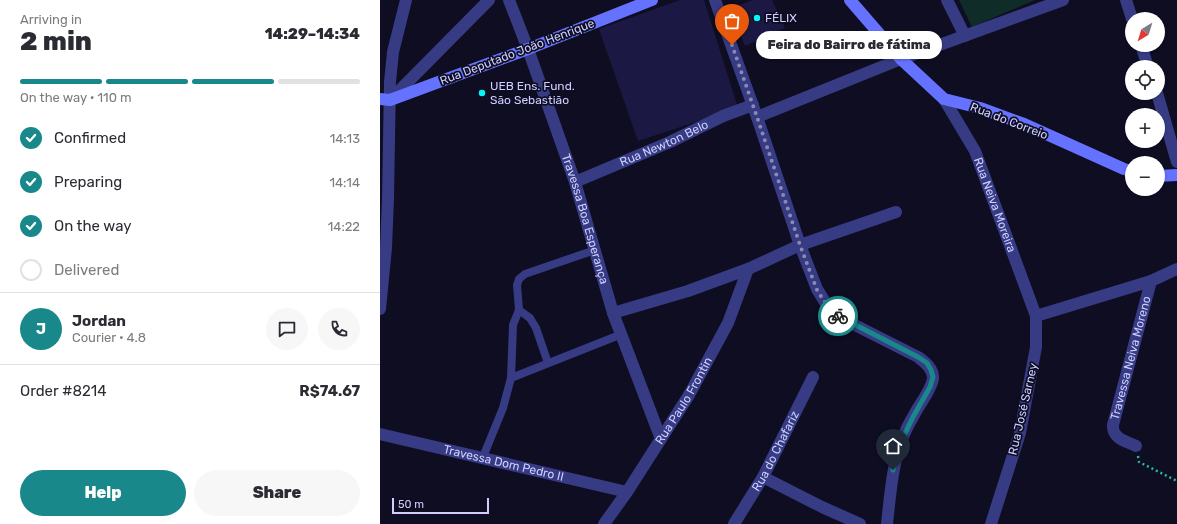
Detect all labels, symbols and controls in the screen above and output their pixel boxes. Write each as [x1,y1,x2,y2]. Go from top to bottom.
pin [715,4,749,45]
icon: bag [721,10,743,32]
place label: FÉLIX [765,11,797,25]
text: Arriving in [20,12,82,27]
north arrow [1125,12,1165,52]
map controls [1125,12,1165,196]
marker: FÉLIX [752,13,762,23]
street label: Rua Deputado João Henrique [438,16,596,88]
text: 14:29–14:34 [265,25,360,43]
text: 2 min [20,26,92,57]
callout: Feira do Bairro de fátima [756,31,942,59]
text: Feira do Bairro de fátima [767,37,931,52]
button: locate [1125,60,1165,100]
place label: UEB Ens. Fund. São Sebastião [490,79,575,107]
marker: UEB Ens. Fund. São Sebastião [477,88,487,98]
text: On the way · 110 m [20,90,132,105]
street label: Rua do Correio [968,100,1050,142]
button: + [1125,108,1165,148]
street label: Rua Newton Belo [618,117,711,169]
icon: check [20,127,42,149]
text: Confirmed [54,129,126,147]
text: 14:13 [330,131,360,146]
street label: Travessa Boa Esperança [559,152,611,286]
street label: Rua Neiva Moreira [971,155,1019,254]
button: − [1125,156,1165,196]
icon: check [20,171,42,193]
text: Preparing [54,173,122,191]
text: 14:14 [329,175,360,190]
icon: check [20,215,42,237]
text: On the way [54,217,132,235]
text: 14:22 [328,219,360,234]
text: Delivered [54,261,119,279]
street label: Travessa Neiva Moreno [1108,294,1154,422]
courier [818,296,858,336]
icon: bike [827,305,849,327]
button: chat [266,308,308,350]
button: phone [318,308,360,350]
text: Jordan [72,312,126,330]
text: J [36,320,46,338]
text: Courier · 4.8 [72,330,146,345]
street label: Rua Paulo Frontin [652,355,715,447]
street label: Rua José Sarney [1006,361,1040,456]
text: Order #8214 [20,382,107,400]
text: R$74.67 [299,382,360,400]
street label: Rua do Chafariz [749,409,802,494]
pin [876,429,910,470]
icon: home [882,435,904,457]
street label: Travessa Dom Pedro II [442,442,565,484]
button: Help [20,470,186,516]
button: Share [194,470,360,516]
scale bar [392,496,489,515]
text: 50 m [398,498,424,511]

